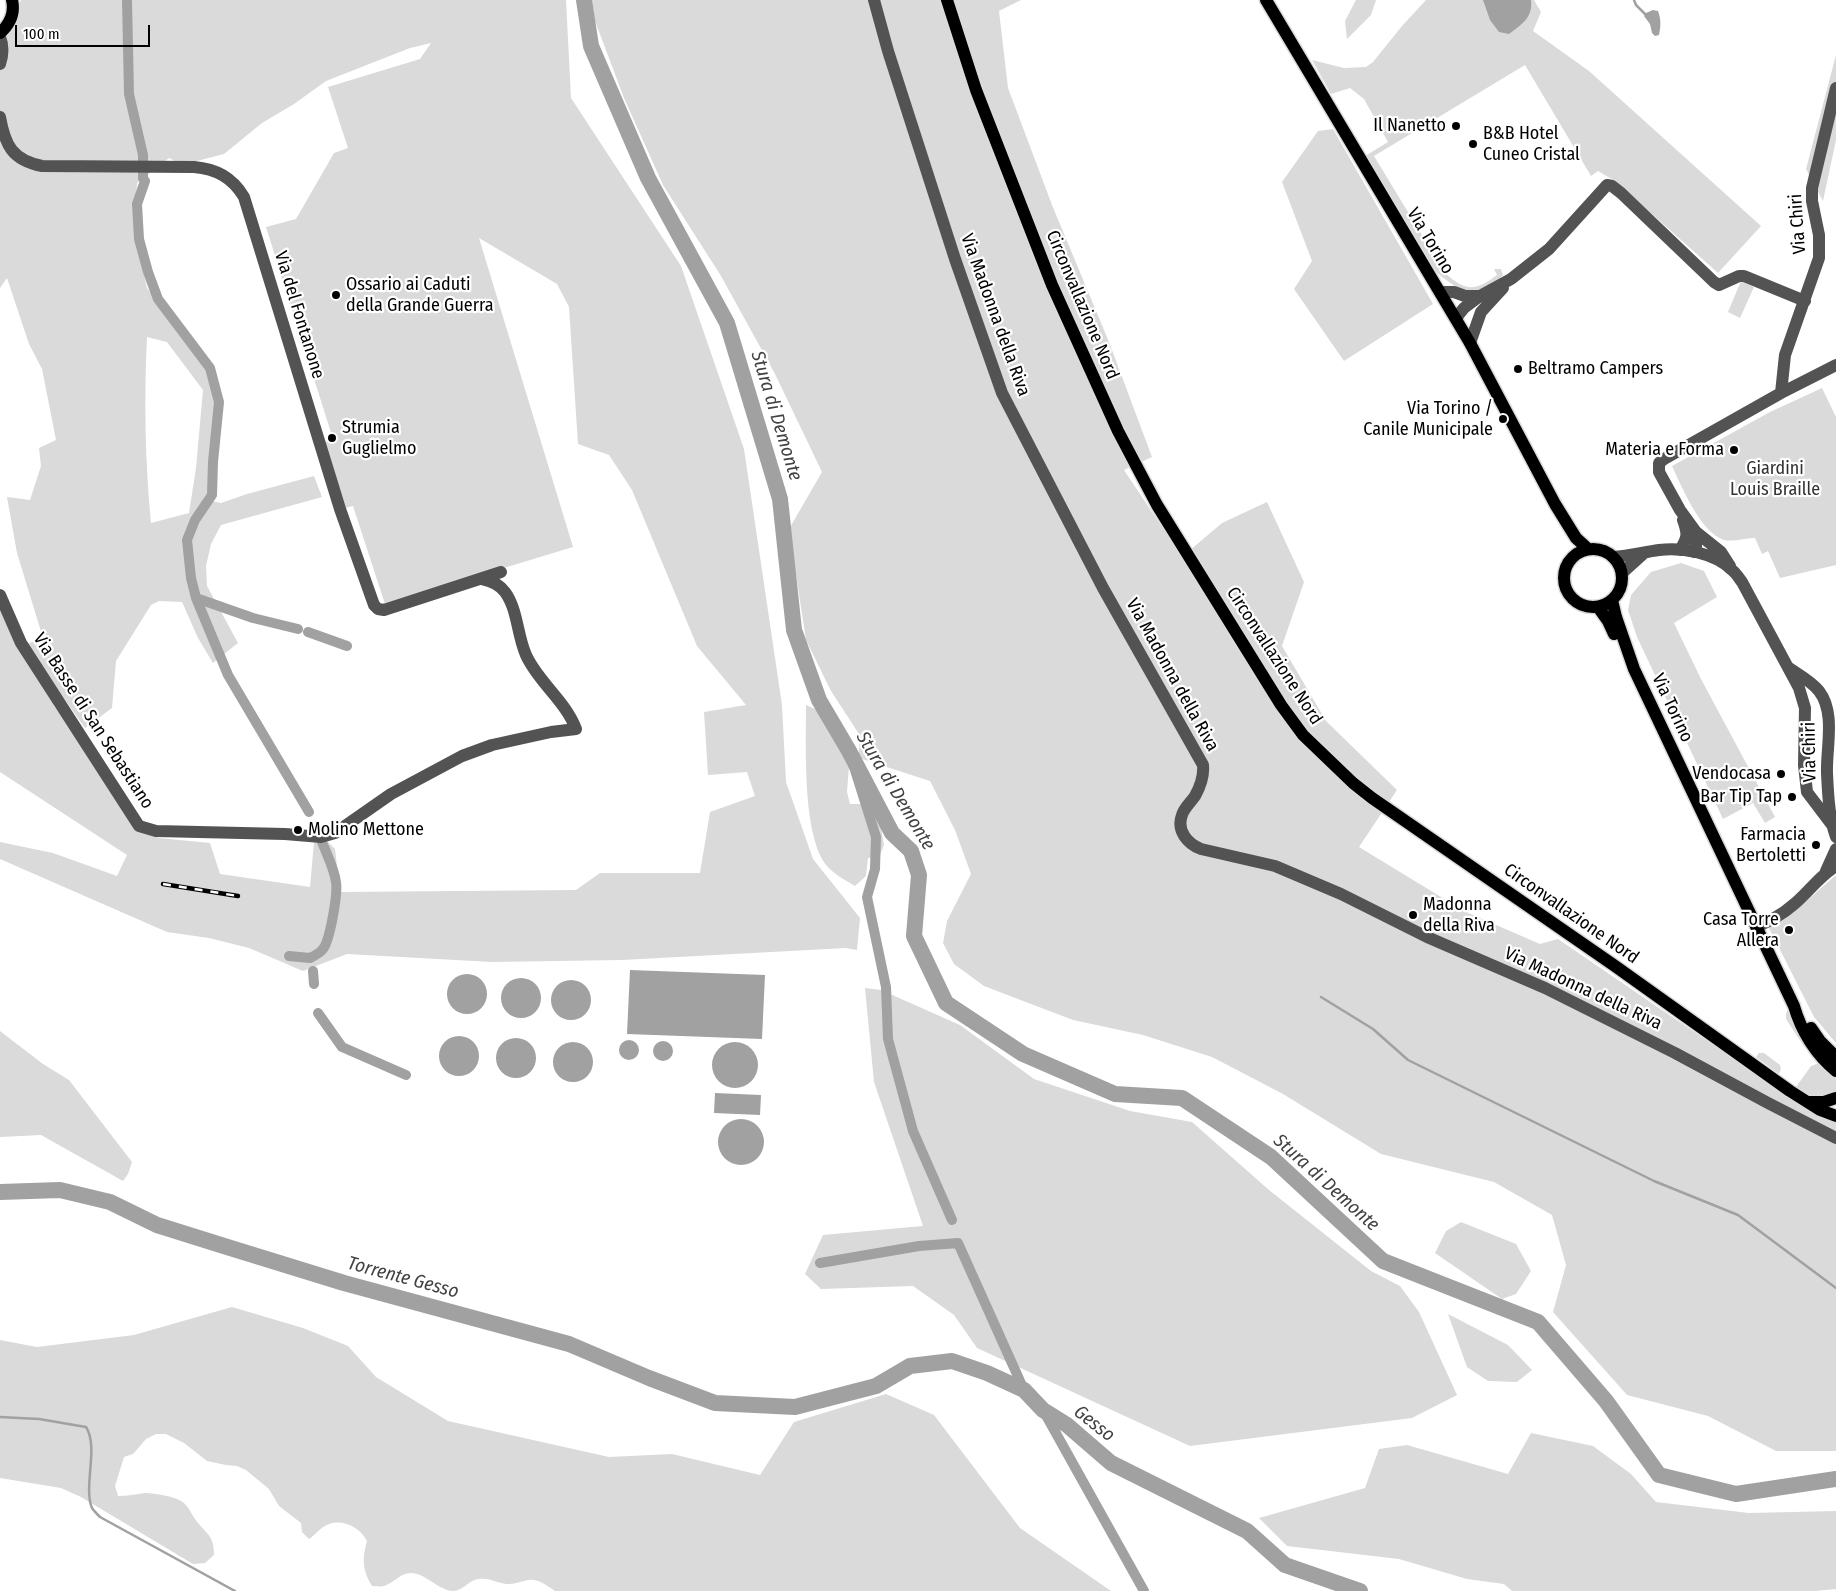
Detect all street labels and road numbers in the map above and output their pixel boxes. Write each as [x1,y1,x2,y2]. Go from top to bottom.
street label: Via Chiri [1785,193,1811,255]
street label: Via Torino [1402,204,1458,278]
street label: Circonvallazione Nord [1041,227,1123,383]
street label: Via Madonna della Riva [956,231,1034,399]
street label: Via del Fontanone [269,249,329,381]
street label: Circonvallazione Nord [1221,583,1327,729]
street label: Via Madonna della Riva [1121,595,1223,755]
street label: Via Basse di San Sebastiano [28,629,158,813]
street label: Via Torino [1647,670,1697,746]
street label: Via Chiri [1799,722,1821,782]
street label: Circonvallazione Nord [1499,859,1643,969]
street label: Via Madonna della Riva [1501,943,1665,1035]

